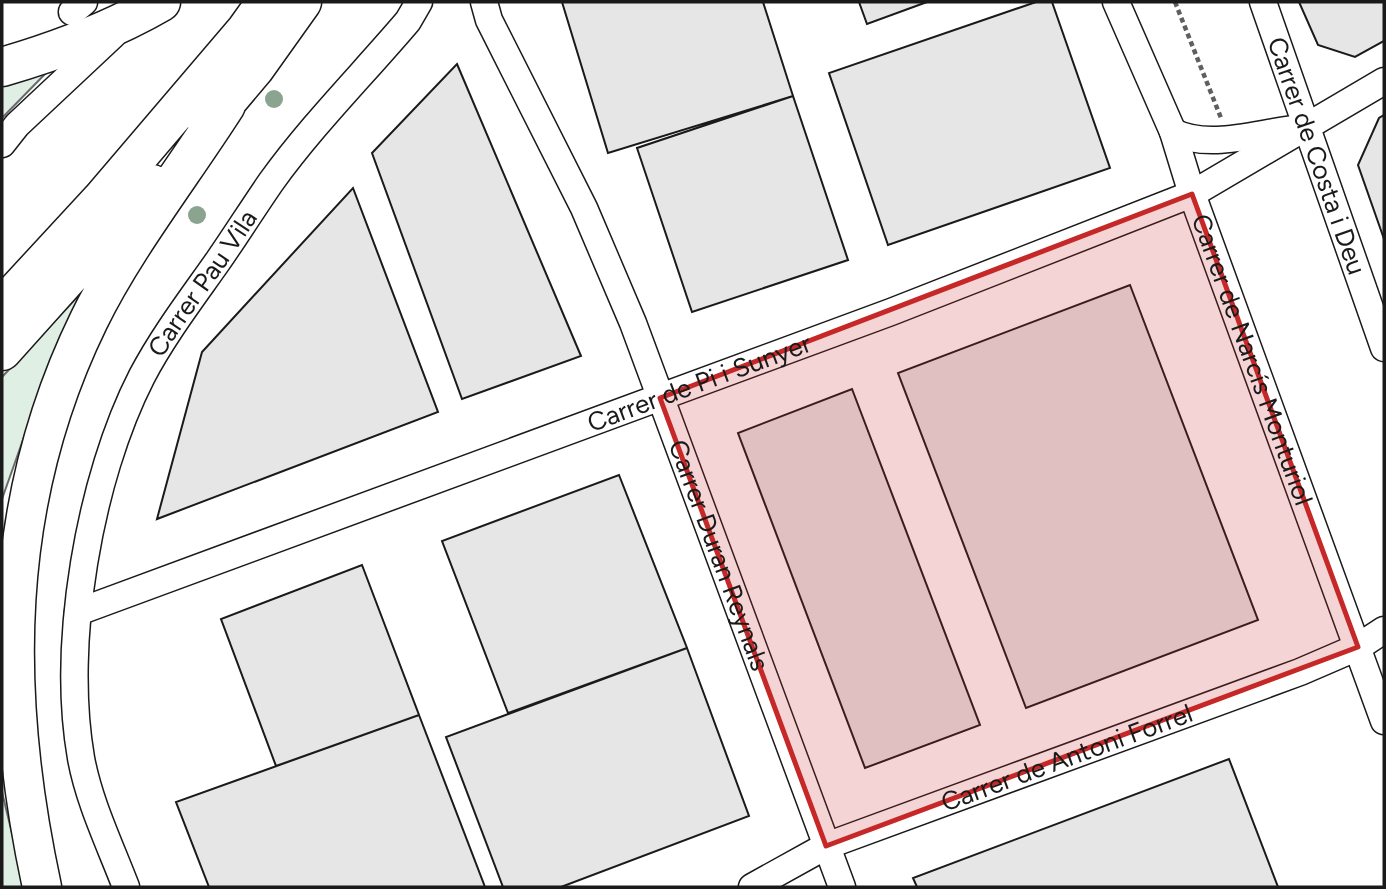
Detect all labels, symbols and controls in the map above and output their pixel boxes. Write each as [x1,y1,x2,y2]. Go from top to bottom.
street label: Carrer de Costa i Deu [1261,33,1373,279]
street label: Carrer Pau Vila [141,204,264,362]
street label: Carrer de Narcís Monturiol [1185,210,1320,509]
street label: Carrer de Pi i Sunyer [583,327,816,439]
street label: Carrer Duran Reynals [662,435,776,675]
street label: Carrer de Antoni Forrel [937,697,1197,818]

